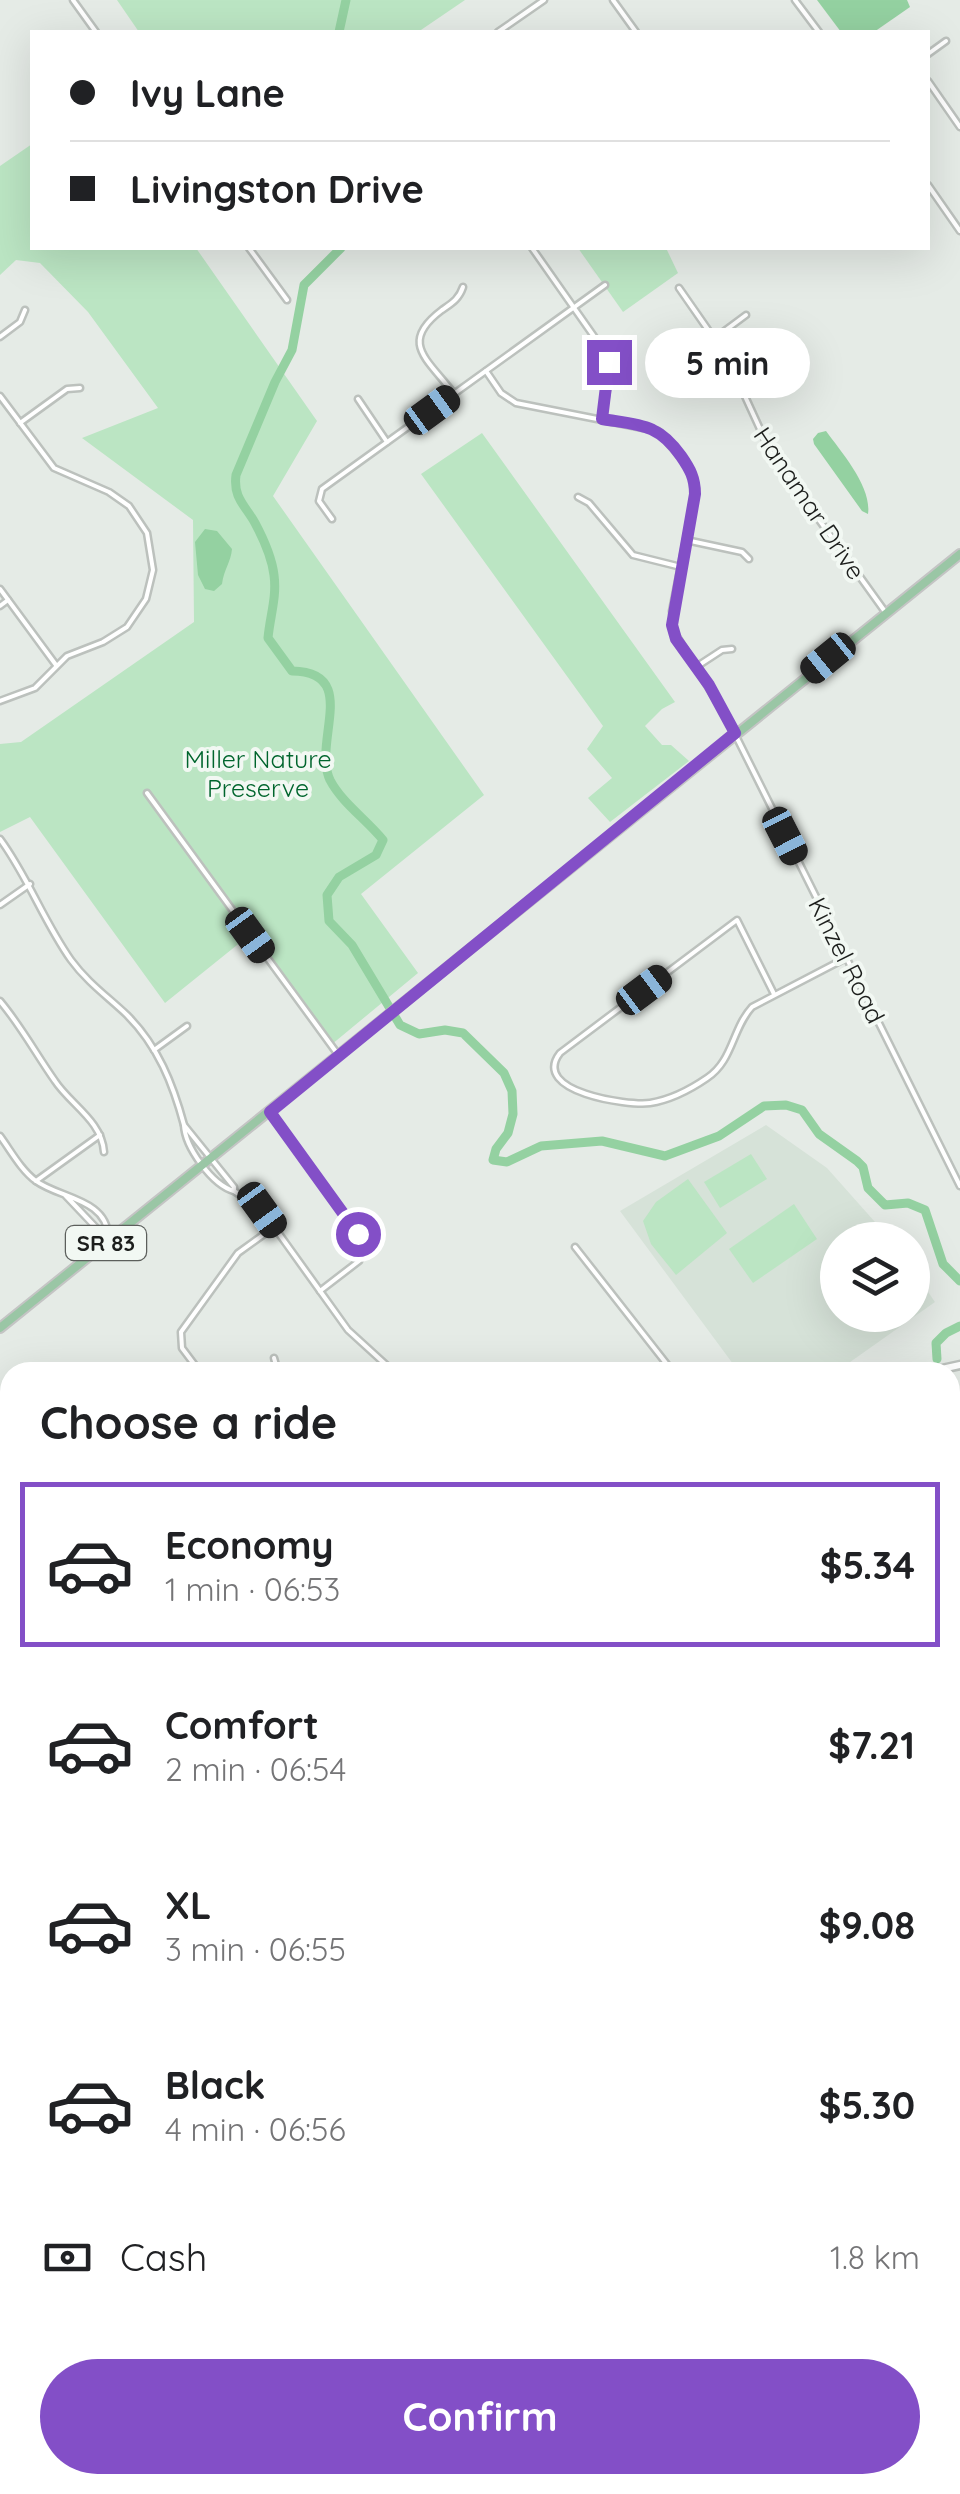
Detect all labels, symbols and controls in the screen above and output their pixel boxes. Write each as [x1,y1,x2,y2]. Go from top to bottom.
text: Ivy Lane [130,69,285,117]
text: Livingston Drive [130,165,424,213]
callout: 5 min [644,327,809,397]
route end [587,340,632,385]
text: 5 min [686,343,769,383]
car [399,380,465,440]
street label: Hanamar Drive [748,421,872,585]
car [795,627,861,689]
park label: Miller Nature Preserve [184,743,332,803]
car [758,802,812,870]
street label: Kinzel Road [802,892,892,1028]
car [220,902,280,968]
car [611,960,677,1020]
car [232,1177,292,1243]
route start [336,1212,381,1257]
map controls [820,1222,930,1332]
button: layers [820,1222,930,1332]
road number: SR 83 [66,1226,146,1260]
text: Choose a ride [40,1394,337,1450]
icon: car [45,1520,135,1610]
text: Economy [165,1521,334,1569]
text: $5.34 [820,1541,915,1589]
text: 1 min · 06:53 [165,1569,340,1609]
icon: car [45,1700,135,1790]
text: Comfort [165,1701,319,1749]
text: $7.21 [828,1721,915,1769]
text: 2 min · 06:54 [165,1749,346,1789]
icon: car [45,1880,135,1970]
text: XL [165,1881,211,1929]
text: $9.08 [819,1901,915,1949]
text: 3 min · 06:55 [165,1929,346,1969]
icon: car [45,2060,135,2150]
text: Black [165,2061,265,2109]
text: $5.30 [819,2081,915,2129]
text: 4 min · 06:56 [165,2109,346,2149]
icon: cash [40,2230,95,2285]
text: Cash [120,2233,207,2281]
text: 1.8 km [830,2237,920,2277]
button: Confirm [40,2359,920,2474]

